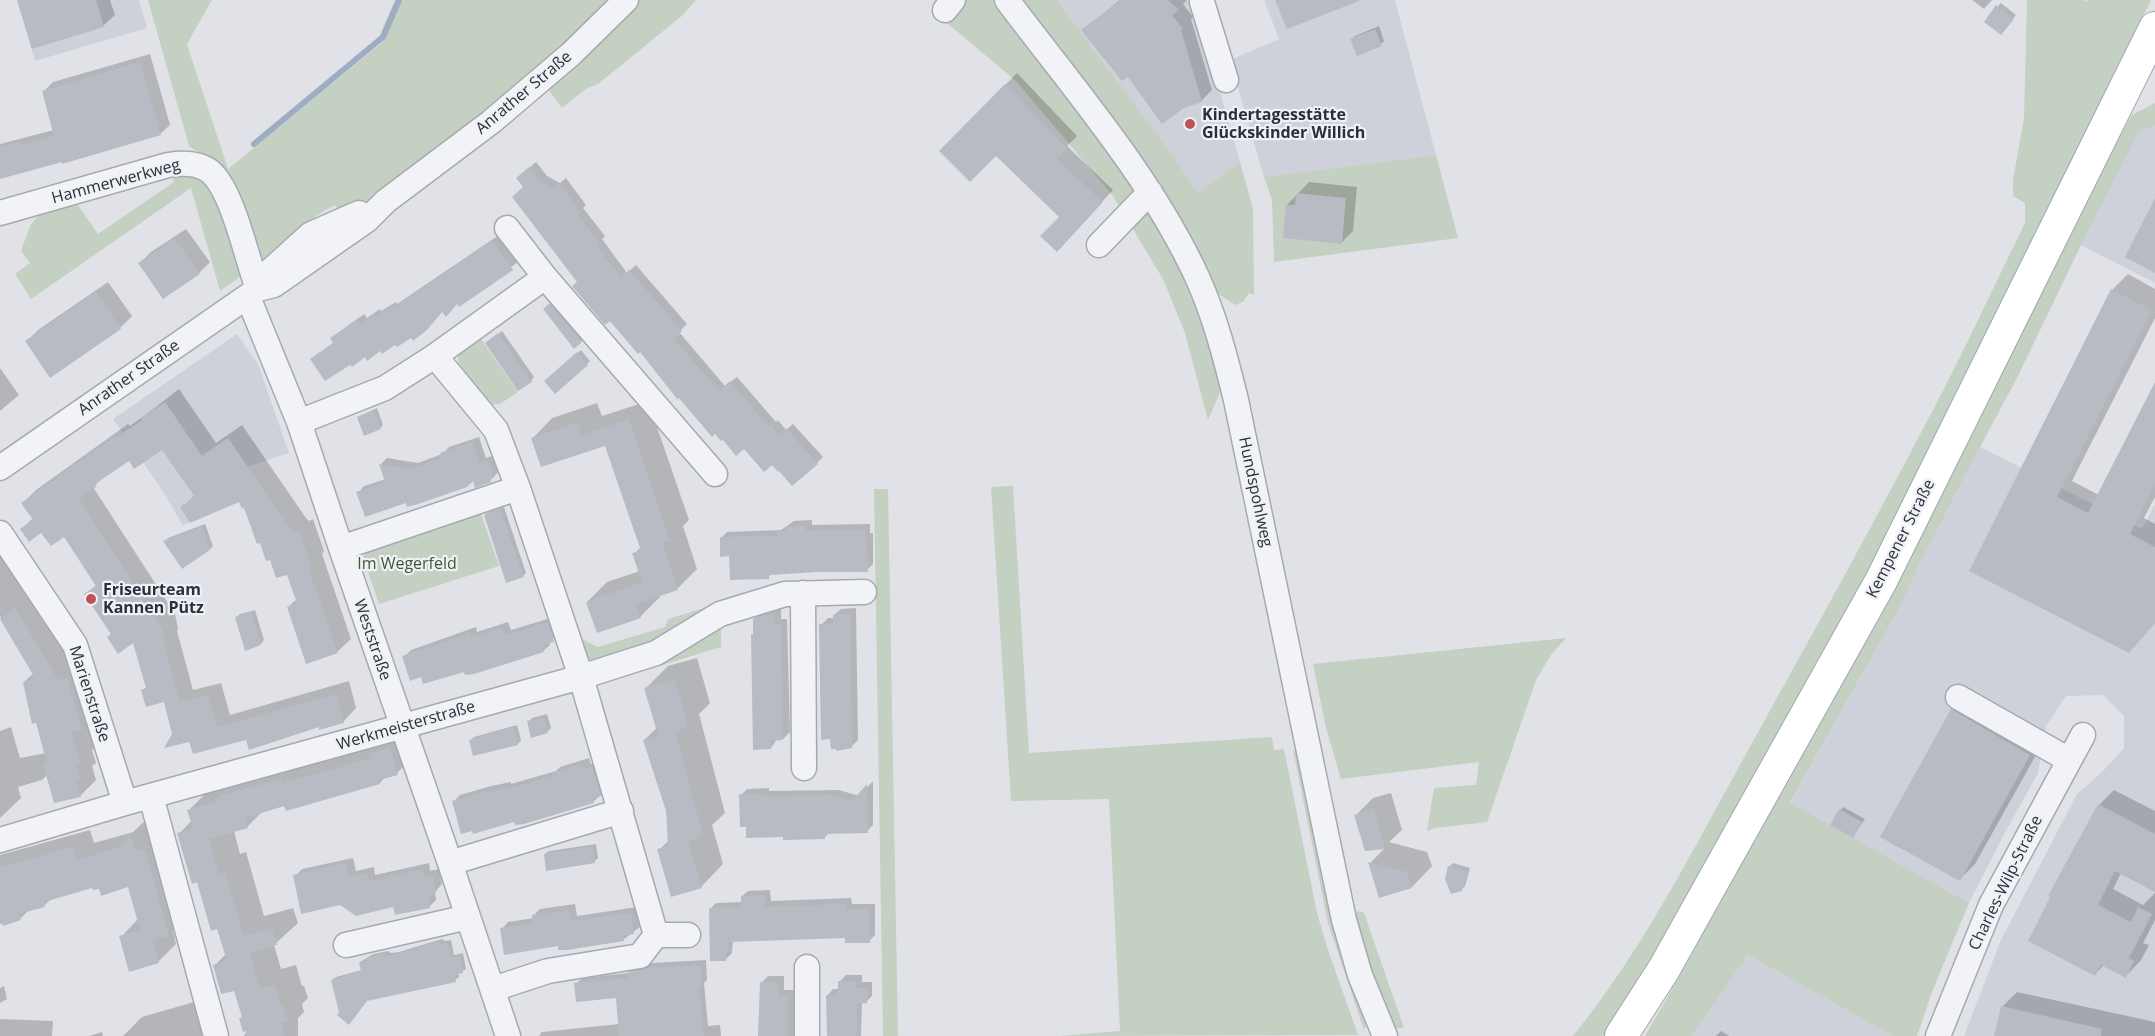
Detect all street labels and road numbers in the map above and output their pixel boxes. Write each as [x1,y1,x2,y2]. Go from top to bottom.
street label: Anrather Straße [472,47,576,139]
street label: Hammerwerkweg [50,156,182,208]
street label: Anrather Straße [75,336,183,420]
street label: Hundspohlweg [1234,435,1276,549]
street label: Kempener Straße [1863,476,1939,602]
street label: Weststraße [349,597,395,683]
street label: Marienstraße [64,643,114,745]
street label: Werkmeisterstraße [335,697,477,755]
street label: Charles-Wilp-Straße [1965,812,2047,954]

